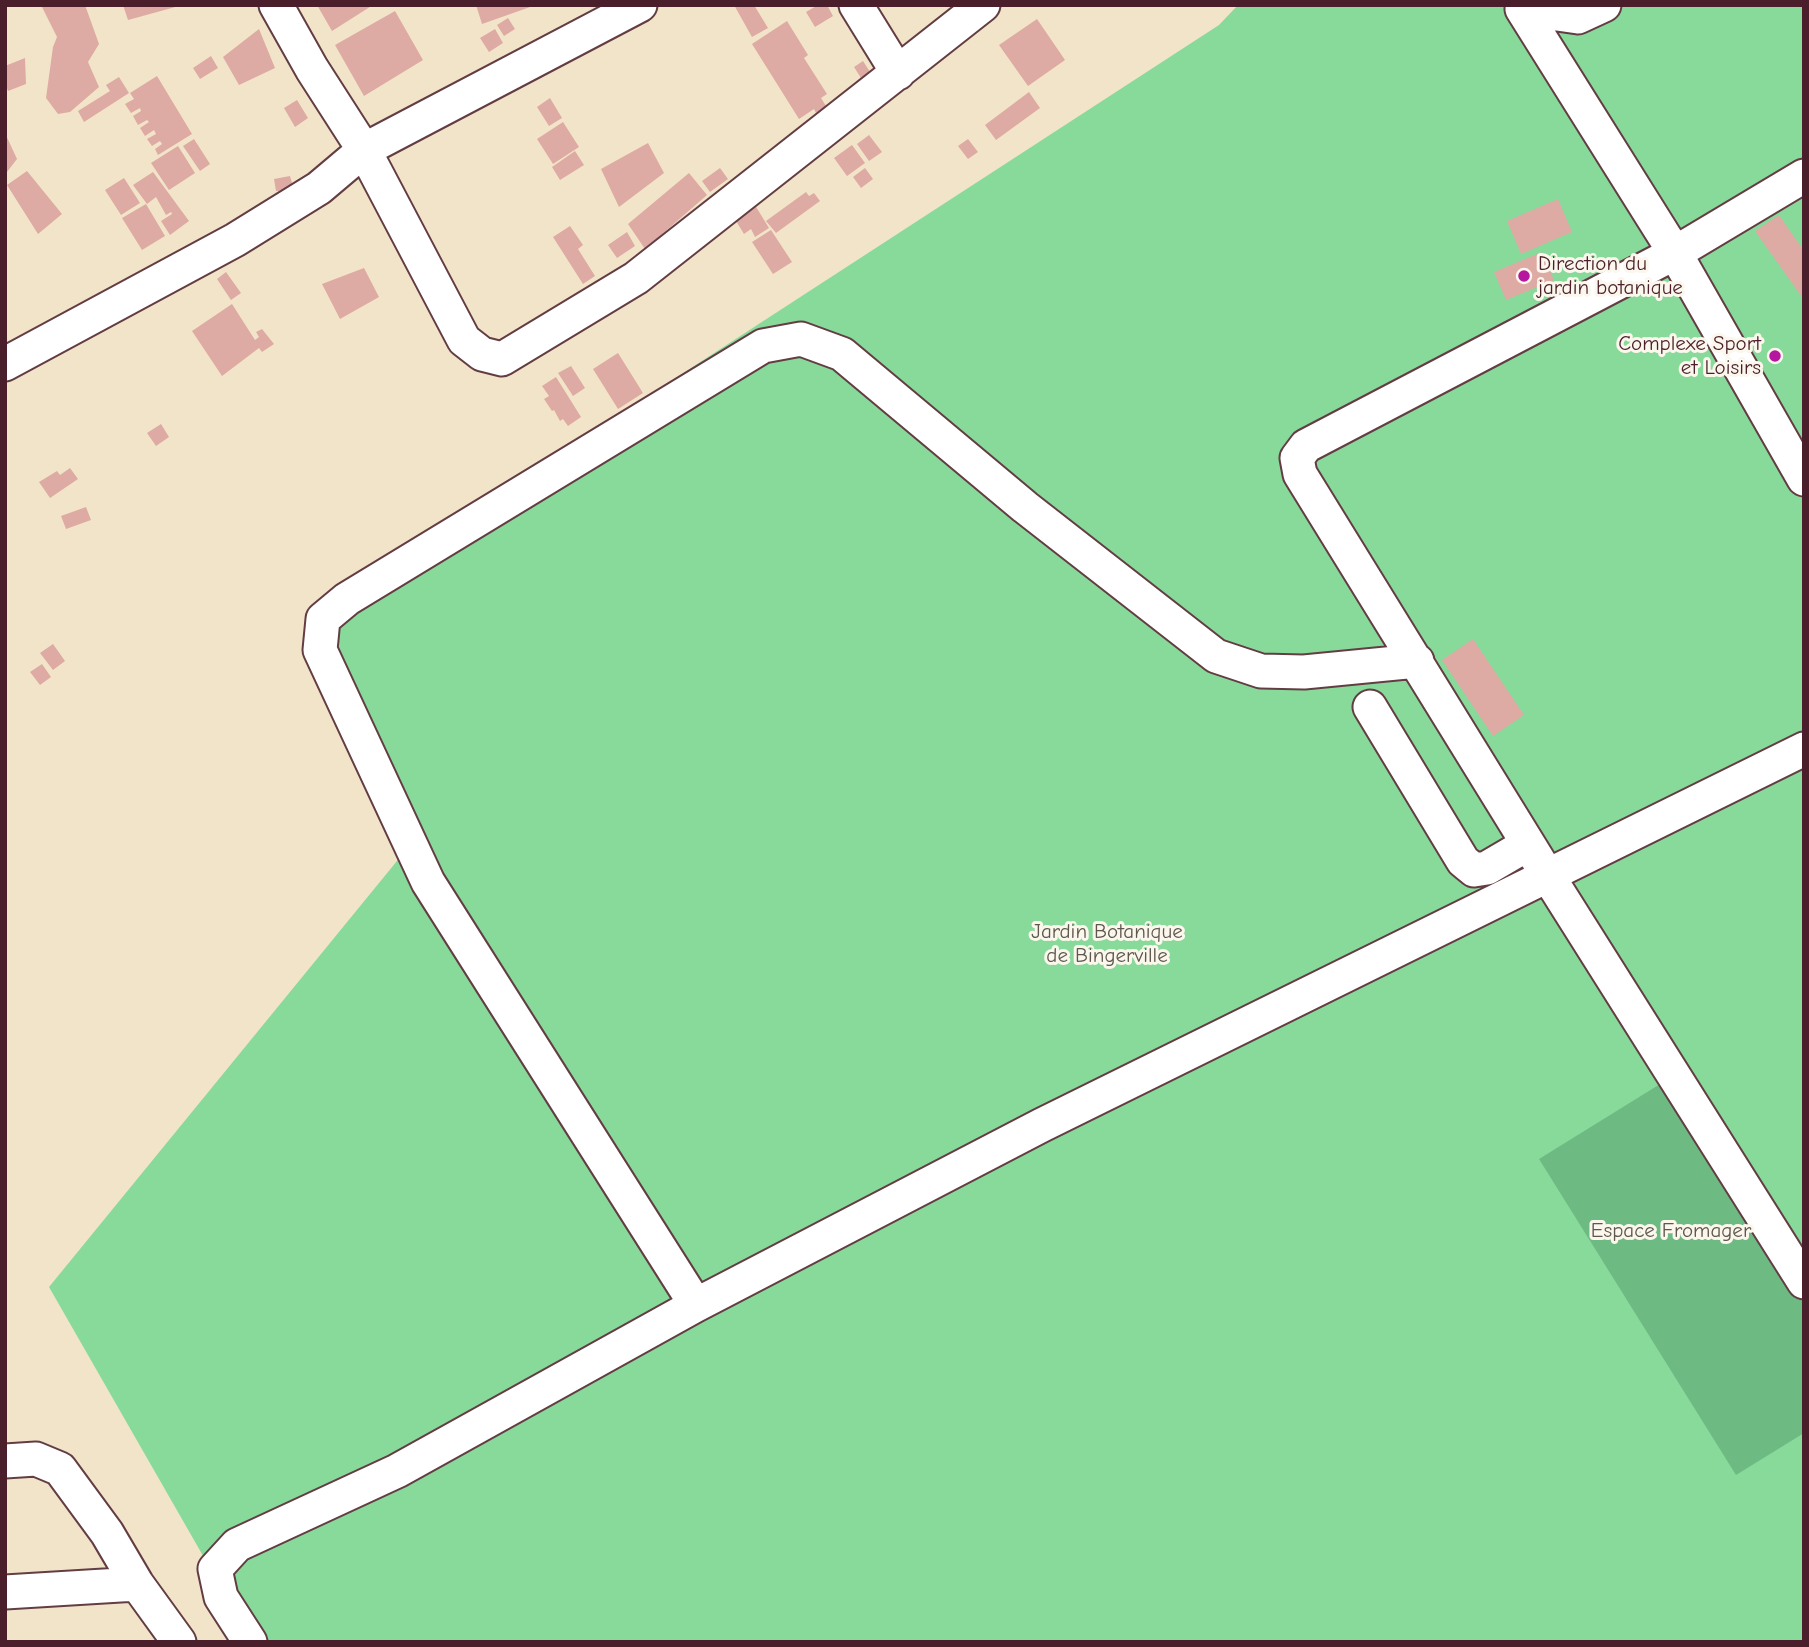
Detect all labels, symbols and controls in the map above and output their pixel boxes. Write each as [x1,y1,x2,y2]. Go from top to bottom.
place label: Direction du jardin botanique [1538,251,1683,301]
marker: Direction du jardin botanique [1516,268,1532,284]
place label: Complexe Sport et Loisirs [1618,331,1761,381]
marker: Complexe Sport et Loisirs [1767,348,1783,364]
park label: Jardin Botanique de Bingerville [1031,919,1183,969]
park label: Espace Fromager [1591,1218,1751,1244]

